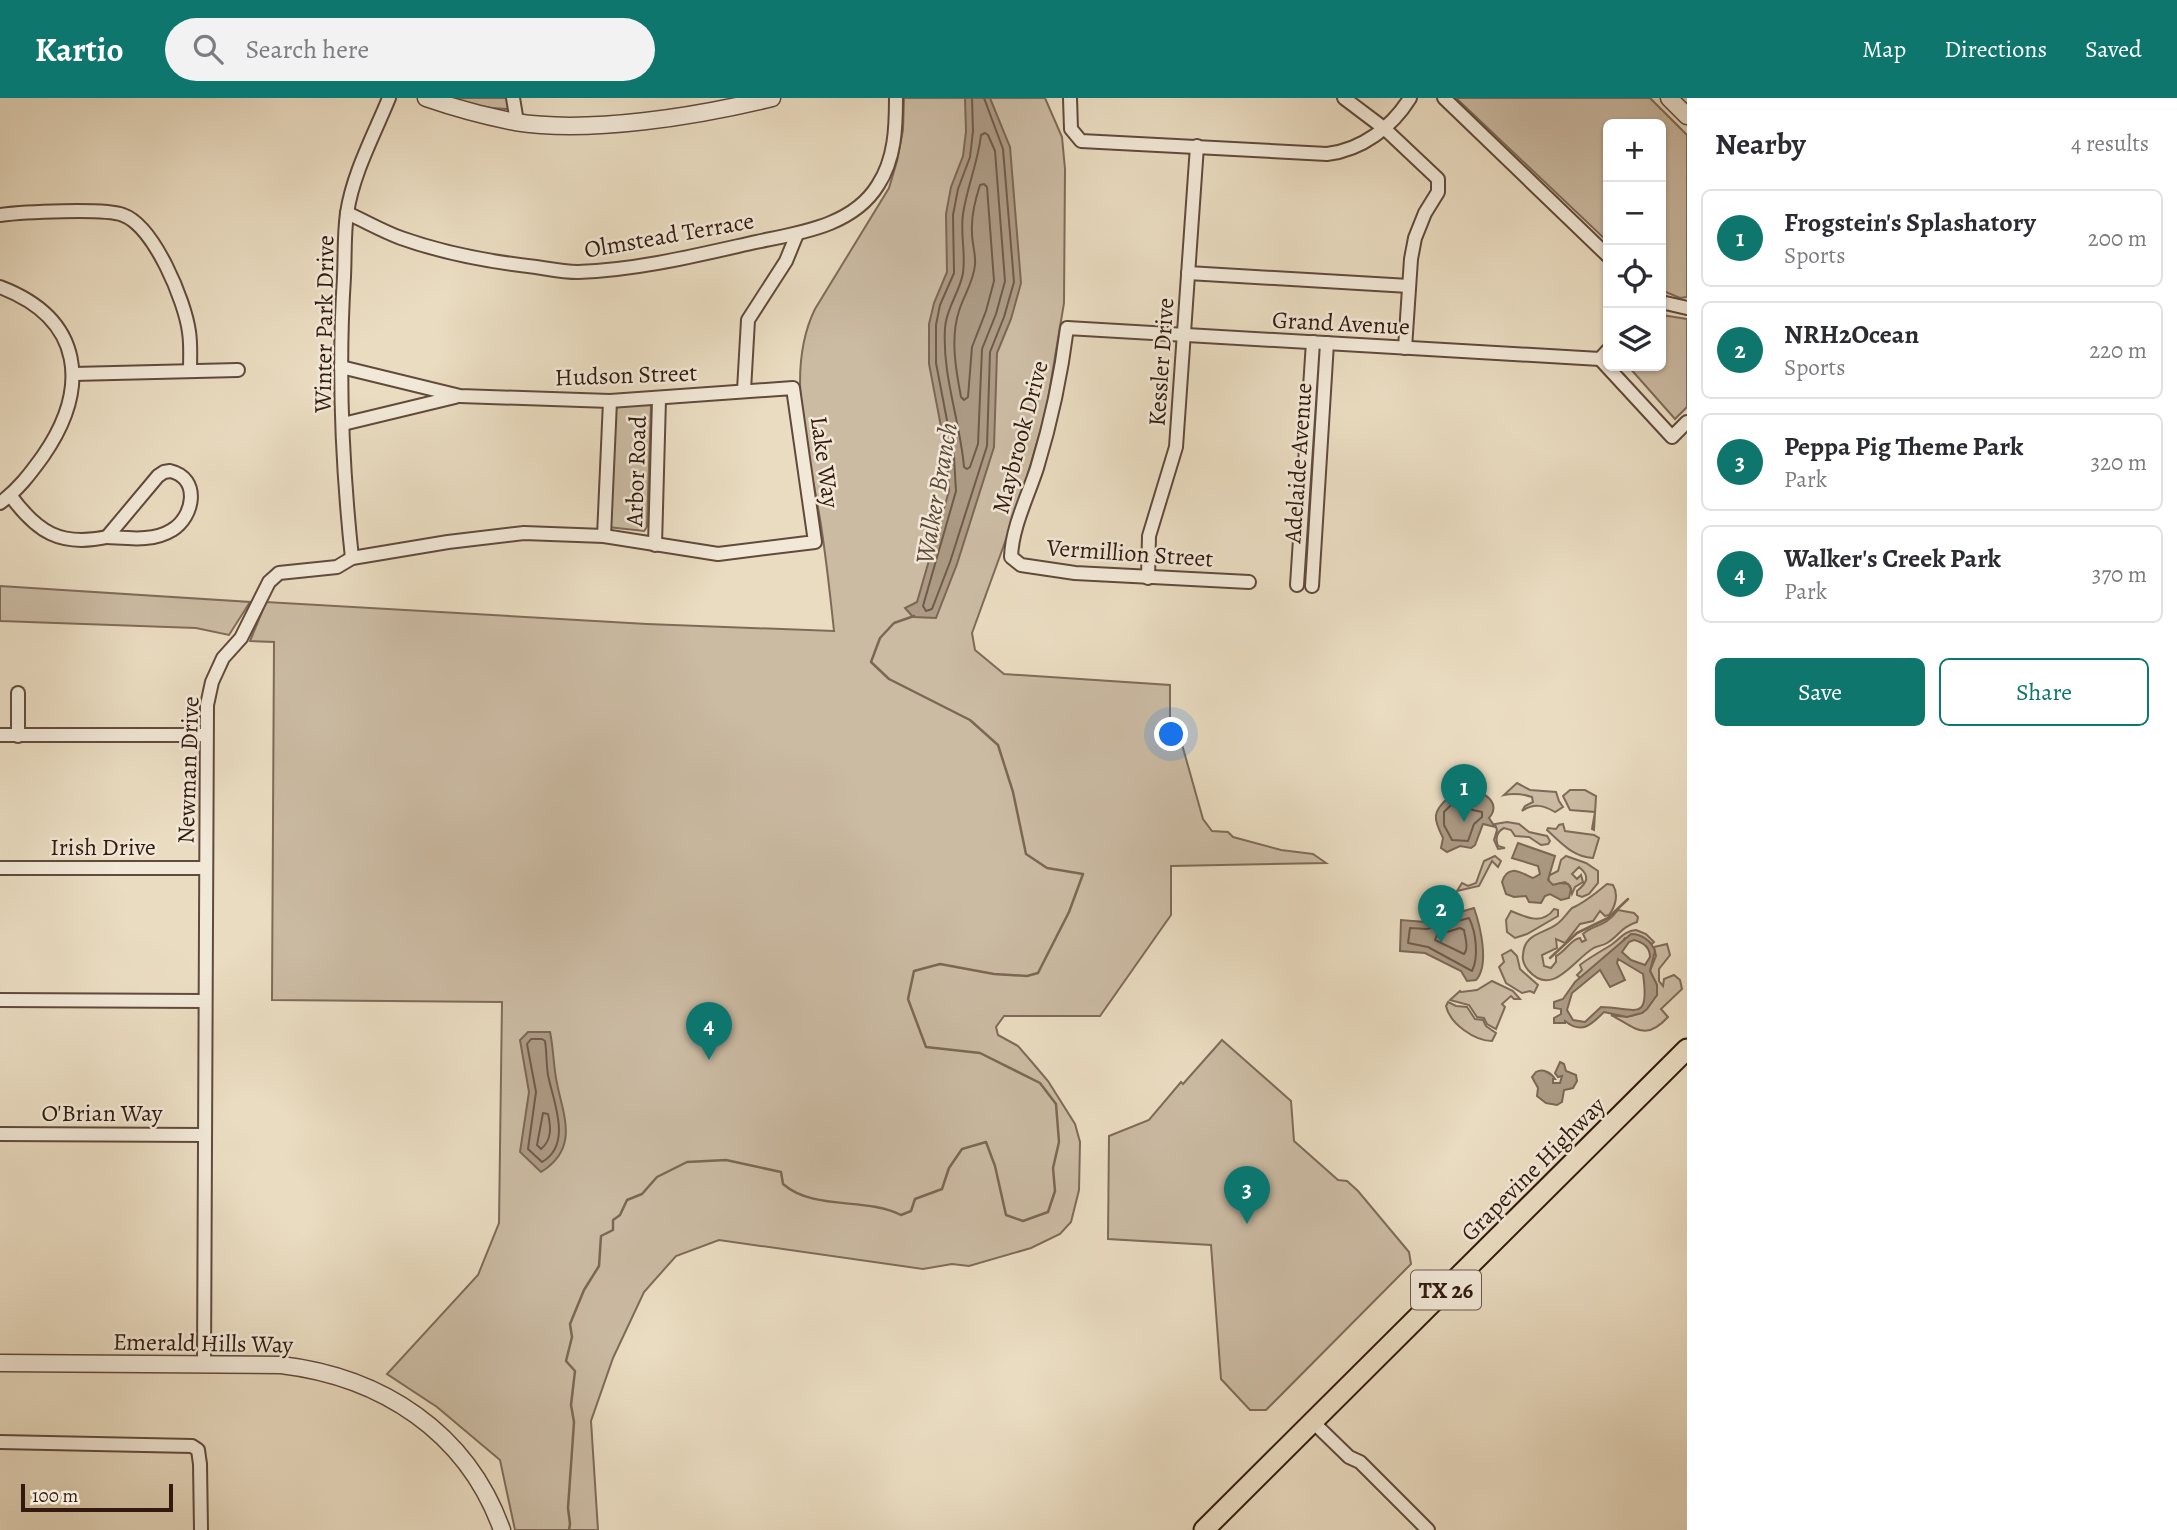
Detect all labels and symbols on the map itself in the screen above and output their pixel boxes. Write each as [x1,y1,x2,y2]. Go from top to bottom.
street label: Olmstead Terrace [582,204,756,266]
street label: Winter Park Drive [306,235,342,414]
street label: Kessler Drive [1141,297,1181,427]
street label: Grand Avenue [1271,303,1411,343]
street label: Hudson Street [554,357,698,393]
street label: Maybrook Drive [984,357,1056,517]
street label: Adelaide Avenue [1276,382,1320,545]
street label: Lake Way [803,414,847,510]
street label: Arbor Road [618,415,654,528]
water label: Walker Branch [907,419,966,567]
street label: Vermillion Street [1045,531,1214,575]
street label: Newman Drive [169,696,207,844]
your location [1154,717,1188,751]
pin: 1 [1441,764,1487,822]
street label: Irish Drive [50,831,156,863]
pin: 2 [1418,885,1464,943]
pin: 4 [686,1002,732,1060]
street label: Grapevine Highway [1454,1090,1612,1248]
street label: O'Brian Way [41,1097,163,1129]
pin: 3 [1224,1166,1270,1224]
road number: TX 26 [1411,1270,1481,1310]
street label: Emerald Hills Way [113,1325,294,1361]
scale bar [21,1481,173,1513]

